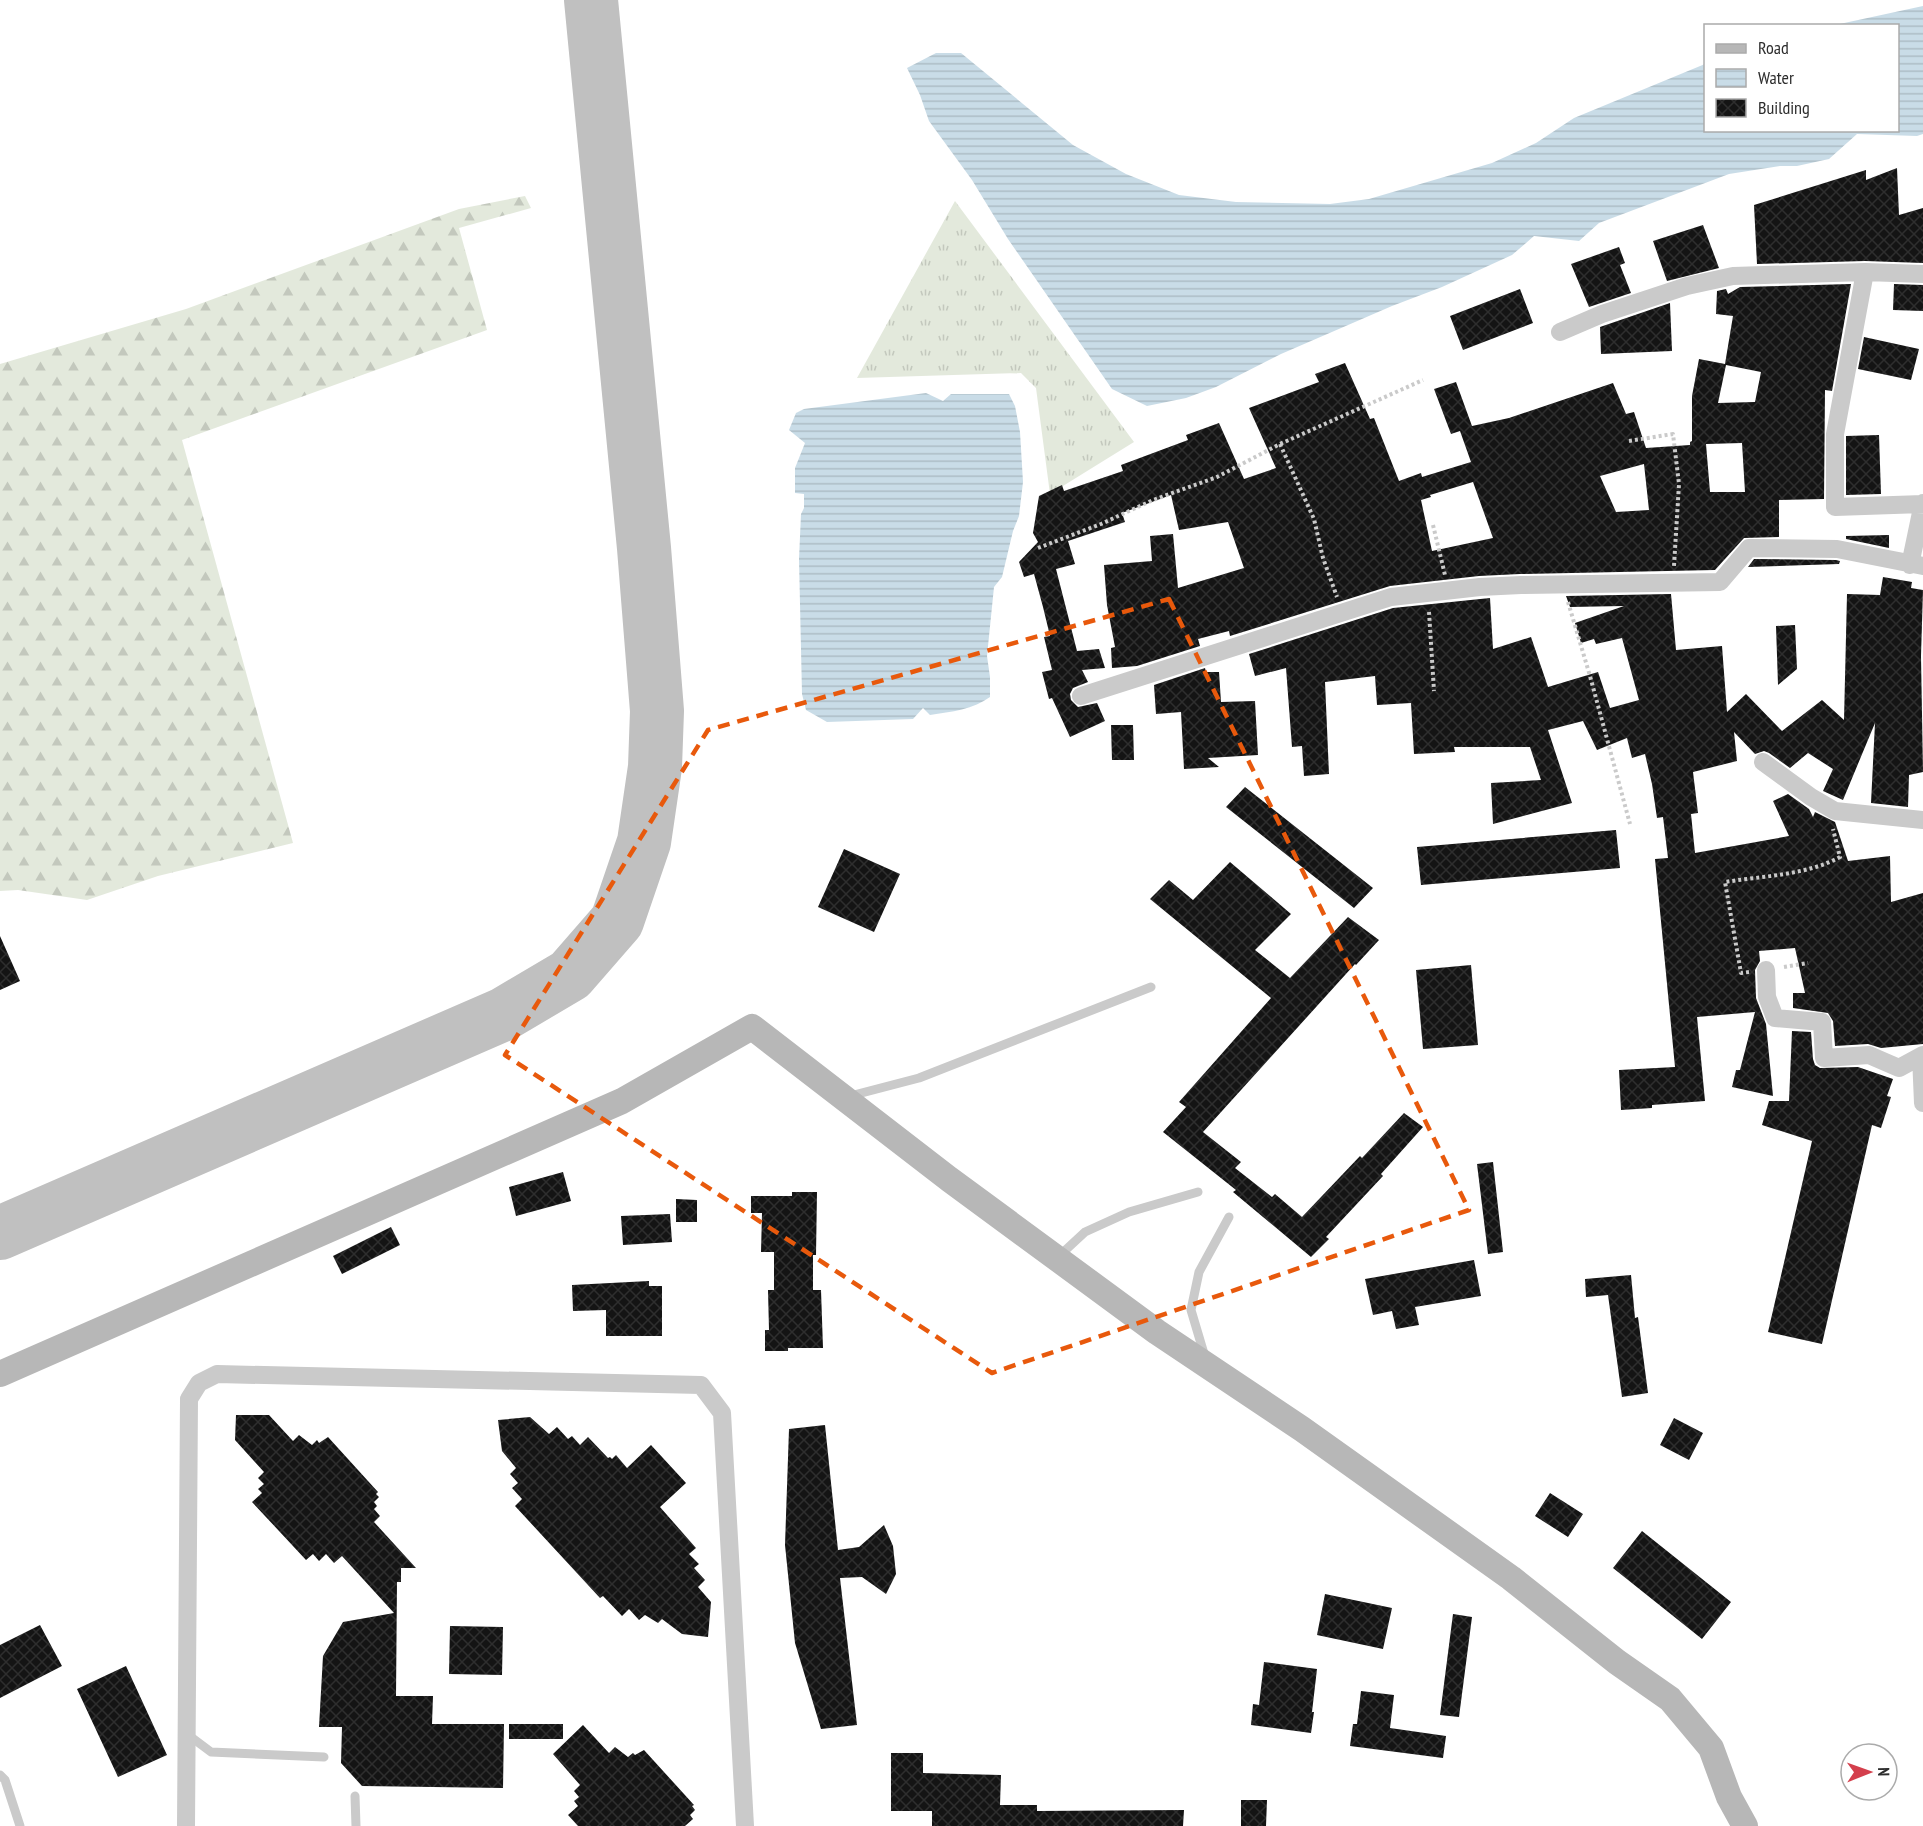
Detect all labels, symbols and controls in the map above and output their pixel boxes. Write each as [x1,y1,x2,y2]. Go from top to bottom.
legend [1704,24,1899,132]
text: Road [1758,36,1789,59]
text: Water [1758,66,1794,89]
text: Building [1758,96,1810,119]
north arrow [1839,1742,1899,1802]
text: N [1874,1767,1894,1776]

